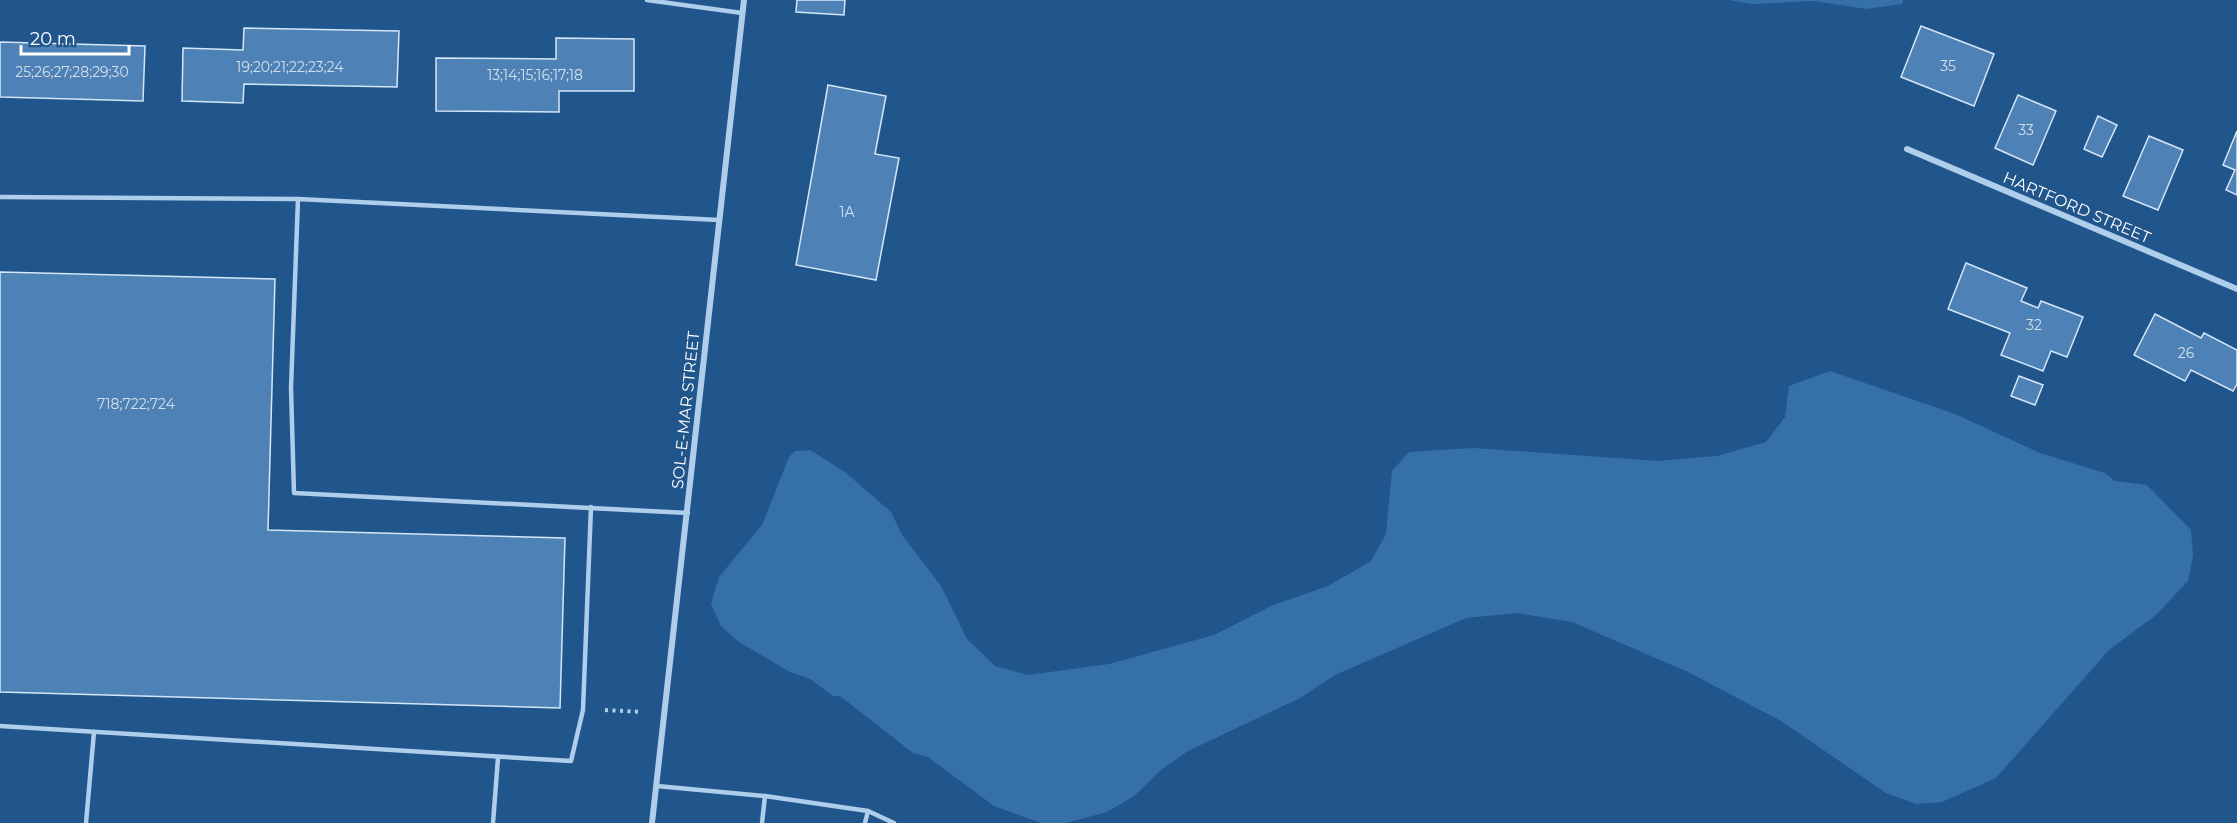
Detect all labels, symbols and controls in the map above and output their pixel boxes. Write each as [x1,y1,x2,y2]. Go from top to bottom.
scale bar [21,18,129,56]
text: 20 m [30,28,76,50]
house number: 35 [1940,57,1956,75]
house number: 19;20;21;22;23;24 [236,58,344,76]
house number: 25;26;27;28;29;30 [15,63,129,81]
house number: 13;14;15;16;17;18 [487,66,583,84]
house number: 33 [2018,121,2034,139]
street label: HARTFORD STREET [2000,168,2154,247]
house number: 1A [839,203,856,221]
house number: 32 [2026,316,2042,334]
street label: SOL-E-MAR STREET [668,329,703,490]
house number: 26 [2178,344,2195,362]
house number: 718;722;724 [97,395,176,413]

